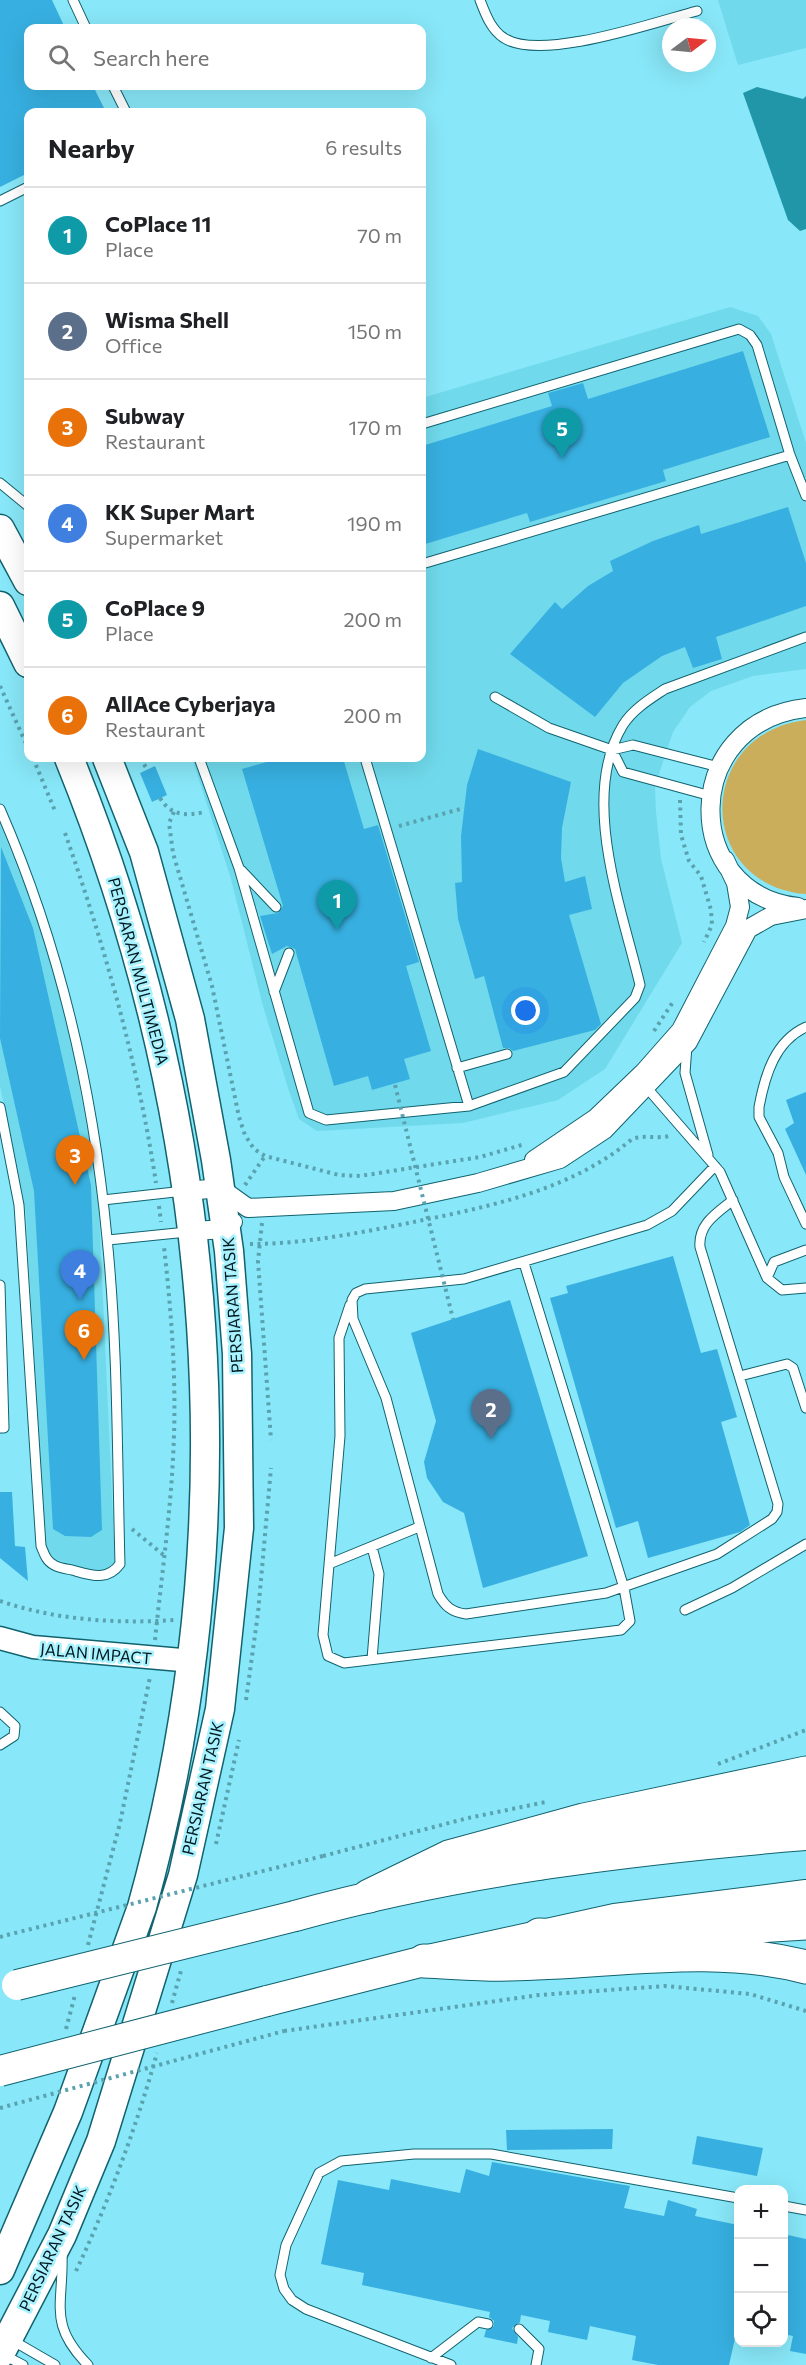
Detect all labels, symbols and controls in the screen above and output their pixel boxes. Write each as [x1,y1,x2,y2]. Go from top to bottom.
north arrow [662,18,716,72]
search box [24,24,426,90]
icon: search [45,41,78,74]
text: Search here [93,44,209,71]
text: Nearby [48,132,135,163]
text: 6 results [325,135,402,159]
text: CoPlace 11 [105,210,211,237]
text: 1 [63,223,72,247]
text: 70 m [357,223,402,247]
text: Place [105,237,154,261]
text: Wisma Shell [105,306,229,333]
text: 2 [62,319,73,343]
text: 150 m [348,319,402,343]
text: Office [105,333,162,357]
text: Subway [105,402,185,429]
pin: 5 [542,408,582,458]
text: 3 [62,415,73,439]
text: 170 m [349,415,402,439]
text: Restaurant [105,429,205,453]
text: KK Super Mart [105,498,255,525]
text: 4 [61,511,74,535]
text: 190 m [347,511,402,535]
text: Supermarket [105,525,223,549]
text: CoPlace 9 [105,594,205,621]
text: 5 [62,607,73,631]
text: 200 m [344,607,402,631]
text: Place [105,621,154,645]
text: AllAce Cyberjaya [105,690,276,717]
text: 6 [61,703,74,727]
text: 200 m [344,703,402,727]
text: Restaurant [105,717,205,741]
street label: PERSIARAN MULTIMEDIA [105,875,173,1067]
pin: 1 [318,880,356,930]
your location [511,996,540,1025]
pin: 3 [56,1136,94,1185]
street label: PERSIARAN TASIK [218,1236,246,1374]
pin: 4 [60,1250,100,1300]
pin: 6 [64,1310,104,1360]
pin: 2 [472,1390,510,1439]
street label: JALAN IMPACT [39,1639,153,1667]
street label: PERSIARAN TASIK [177,1719,227,1857]
street label: PERSIARAN TASIK [15,2182,90,2314]
map controls [734,2185,788,2347]
button: + [734,2185,788,2239]
button: − [734,2239,788,2293]
button: locate [734,2293,788,2347]

